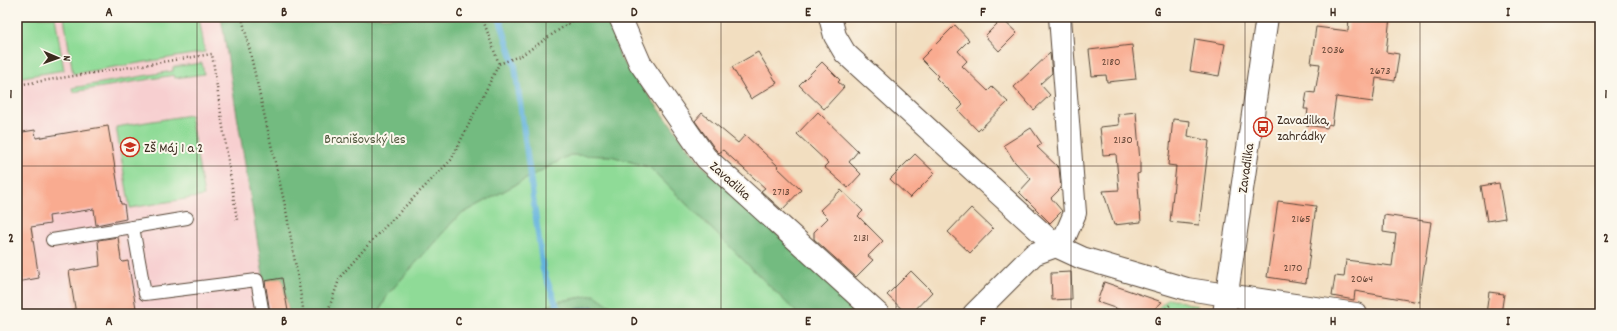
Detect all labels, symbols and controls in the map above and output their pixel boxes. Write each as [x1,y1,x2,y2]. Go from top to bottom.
text: A [105,4,113,23]
text: B [281,4,287,23]
text: C [456,4,463,23]
text: D [631,4,638,23]
text: E [805,4,812,23]
text: F [980,4,986,23]
text: G [1155,4,1162,23]
text: H [1330,4,1337,23]
text: I [1506,4,1511,23]
north arrow [38,38,78,78]
house number: 2036 [1322,42,1345,59]
house number: 2180 [1101,54,1121,71]
text: N [58,55,74,62]
house number: 2673 [1369,63,1391,80]
text: 1 [10,86,13,105]
text: 1 [1605,86,1608,105]
place label: Zavadilka, zahrádky [1277,111,1330,147]
bus stop icon: Zavadilka, zahrádky [1252,116,1274,138]
park label: Branišovský les [324,130,406,150]
house number: 2130 [1113,132,1133,149]
school or university icon: ZŠ Máj 1 a 2 [119,136,141,158]
place label: ZŠ Máj 1 a 2 [144,139,203,159]
street label: Zavadilka [1234,142,1260,194]
street label: Zavadilka [704,157,755,206]
house number: 2713 [772,184,790,201]
house number: 2165 [1291,211,1311,228]
text: 2 [8,230,14,249]
house number: 2131 [853,230,869,247]
text: 2 [1603,230,1609,249]
house number: 2170 [1283,260,1303,277]
house number: 2064 [1351,271,1373,288]
text: A [105,313,113,331]
text: B [281,313,287,331]
text: C [456,313,463,331]
text: D [631,313,638,331]
text: E [805,313,812,331]
text: F [980,313,986,331]
text: G [1155,313,1162,331]
text: H [1330,313,1337,331]
text: I [1506,313,1511,331]

